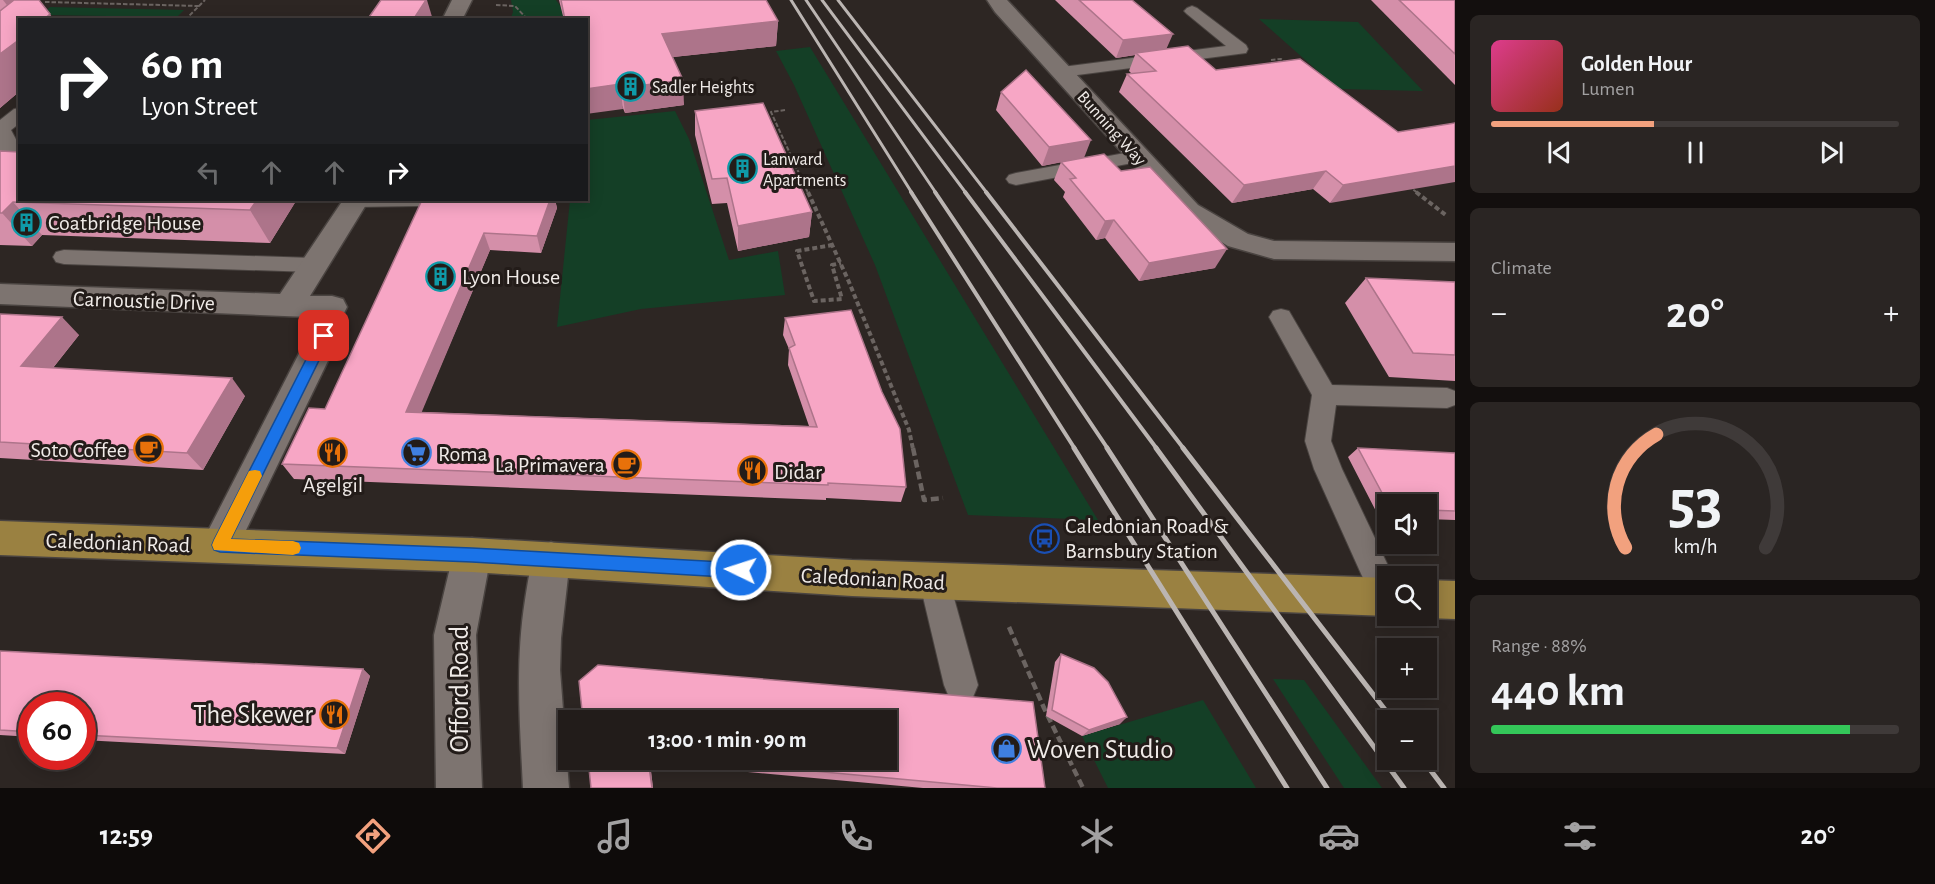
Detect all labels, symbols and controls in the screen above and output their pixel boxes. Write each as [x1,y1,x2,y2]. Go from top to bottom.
icon: right [42,42,120,120]
text: 60 m [141,44,223,86]
text: Golden Hour [1581,53,1692,75]
building icon: Sadler Heights [615,71,647,103]
place label: Sadler Heights [652,79,754,97]
text: Lumen [1581,79,1635,99]
street label: Bunning Way [1073,88,1149,170]
text: Lyon Street [141,93,258,120]
icon: previous [1543,136,1576,169]
icon: pause [1679,136,1712,169]
icon: next [1815,136,1848,169]
place label: Lanward Apartments [763,151,846,190]
building icon: Lanward Apartments [726,153,758,185]
icon: left [192,156,225,189]
icon: ahead [255,156,288,189]
icon: ahead [318,156,351,189]
icon: right [381,156,414,189]
building icon: Coatbridge House [11,206,43,238]
place label: Coatbridge House [48,212,201,234]
text: Climate [1491,258,1552,278]
building icon: Lyon House [425,260,457,292]
place label: Lyon House [462,266,560,288]
street label: Carnoustie Drive [73,288,215,314]
text: 20° [1666,291,1724,336]
text: − [1491,297,1507,330]
text: + [1883,297,1899,330]
pin [298,310,349,361]
icon: arrive [307,319,340,352]
cafe icon: Soto Coffee [132,433,164,465]
restaurant icon: Agelgil [317,436,349,468]
supermarket icon: Roma [401,437,433,469]
place label: Soto Coffee [31,439,127,461]
place label: Roma [438,443,488,465]
cafe icon: La Primavera [610,448,642,480]
place label: La Primavera [495,454,605,476]
restaurant icon: Didar [737,455,769,487]
place label: Didar [774,461,822,483]
text: 53 [1668,472,1722,534]
place label: Agelgil [303,474,363,496]
map controls [1377,494,1437,770]
button: sound [1377,494,1437,554]
place label: Caledonian Road & Barnsbury Station [1065,515,1229,562]
bus stop icon: Caledonian Road & Barnsbury Station [1028,522,1060,554]
street label: Caledonian Road [45,529,191,557]
text: km/h [1673,536,1717,557]
position arrow [709,538,773,602]
street label: Caledonian Road [800,564,946,594]
button: search [1377,566,1437,626]
street label: Offord Road [446,626,473,752]
text: Range · 88% [1491,636,1587,656]
button: + [1377,638,1437,698]
text: 440 km [1491,669,1625,714]
speed limit sign: 60 [18,692,96,770]
restaurant icon: The Skewer [318,698,350,730]
place label: The Skewer [193,701,313,728]
button: − [1377,710,1437,770]
text: 13:00 · 1 min · 90 m [648,729,807,751]
shop icon: Woven Studio [990,733,1022,765]
place label: Woven Studio [1027,736,1174,763]
icon: directions [352,815,394,857]
icon: music [594,815,636,857]
icon: phone [835,815,877,857]
icon: climate [1076,815,1118,857]
icon: car [1318,815,1360,857]
icon: filters [1559,815,1601,857]
text: 12:59 [100,822,153,849]
text: 20° [1801,822,1835,849]

